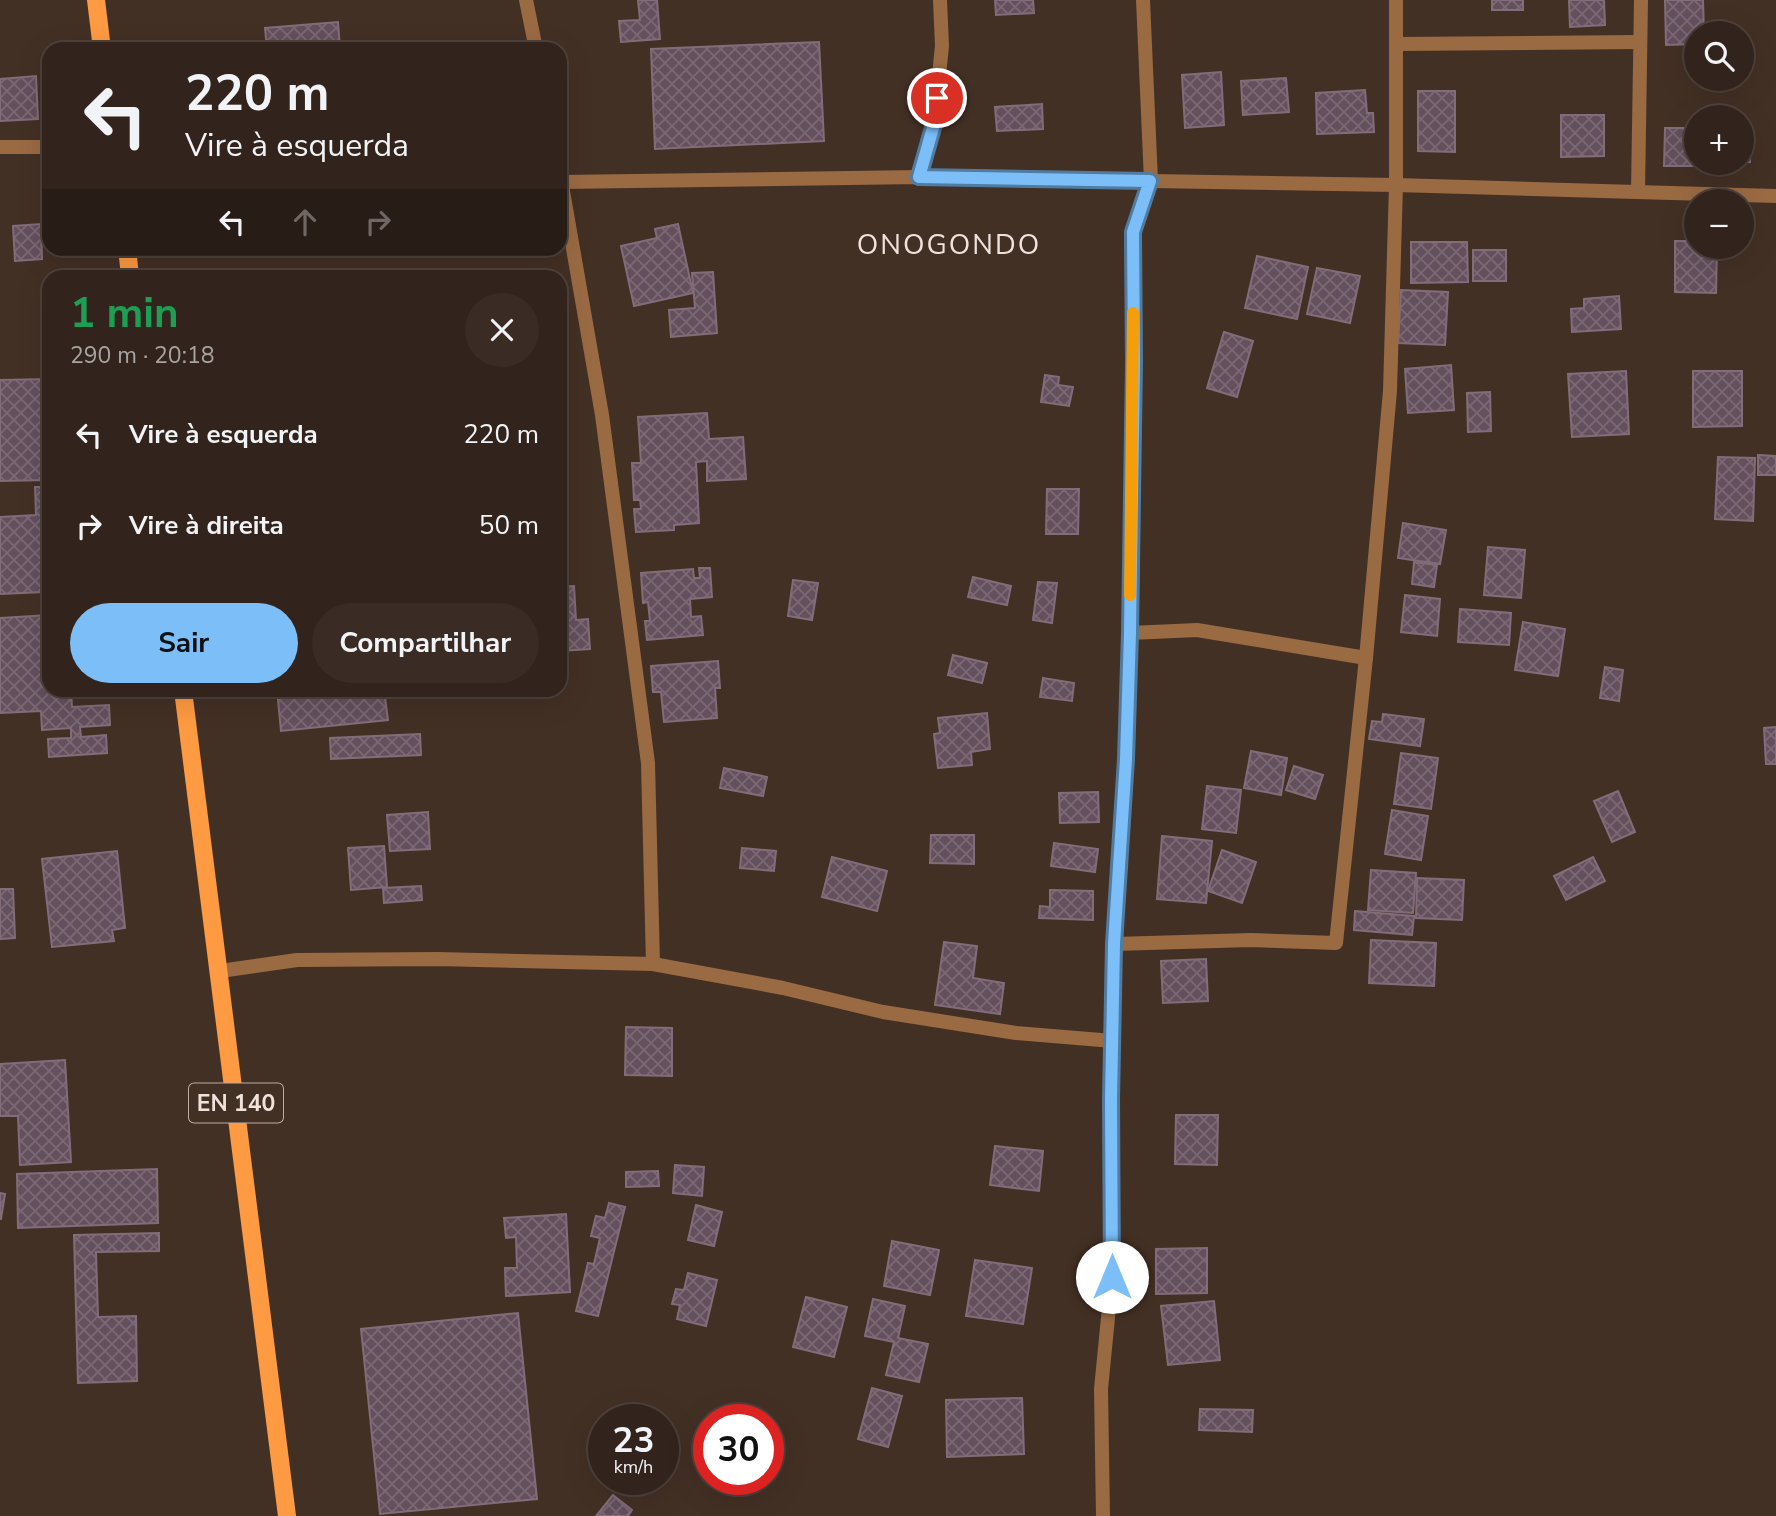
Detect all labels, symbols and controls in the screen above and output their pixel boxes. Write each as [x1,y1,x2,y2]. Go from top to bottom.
map controls [1684,21,1754,259]
button: search [1684,21,1754,91]
text: 220 m [185,60,329,127]
pin [907,68,967,128]
icon: left [70,70,161,161]
icon: arrive [918,79,956,117]
button: + [1684,105,1754,175]
text: Vire à esquerda [185,124,409,167]
button: − [1684,189,1754,259]
icon: left [213,203,251,241]
icon: ahead [286,203,324,241]
icon: right [359,203,397,241]
district label: ONOGONDO [857,226,1041,264]
text: 1 min [70,285,179,342]
button: close [465,293,539,367]
text: 290 m · 20:18 [70,340,215,371]
icon: left [70,416,108,454]
text: Vire à esquerda [129,417,318,452]
text: 220 m [463,417,539,452]
icon: right [70,507,108,545]
text: Vire à direita [129,508,284,543]
text: 50 m [479,508,539,543]
button: Sair [70,603,298,683]
button: Compartilhar [312,603,539,683]
road number: EN 140 [189,1084,283,1122]
position arrow [1075,1240,1149,1314]
speed limit sign: 30 [693,1404,784,1495]
text: 23 [612,1417,655,1464]
text: km/h [614,1455,653,1479]

